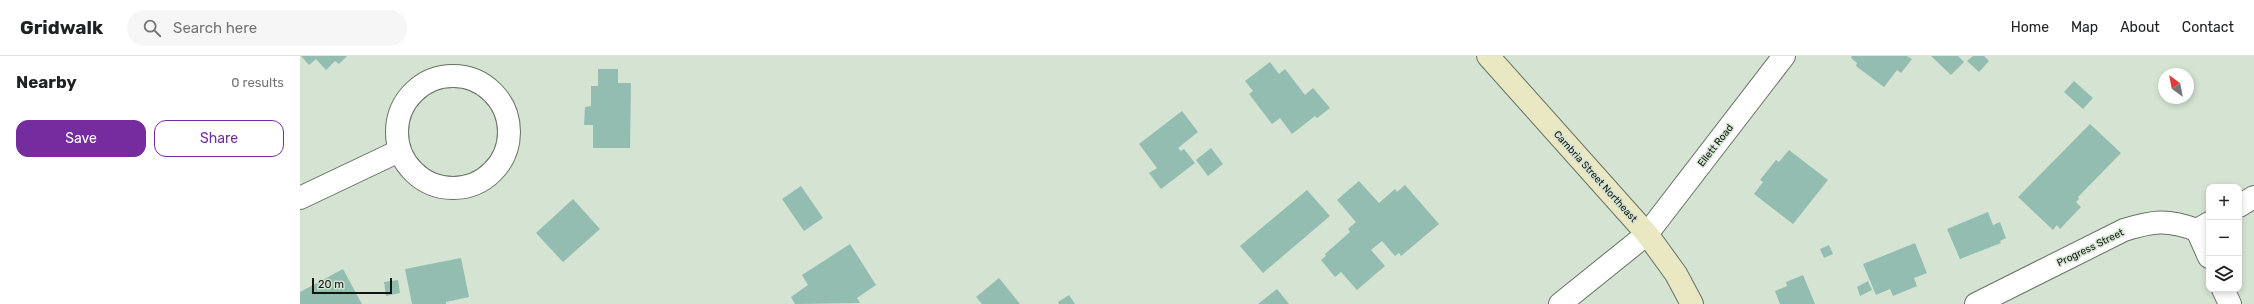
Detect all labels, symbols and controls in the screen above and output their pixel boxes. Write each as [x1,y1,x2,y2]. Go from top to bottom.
search box [127,10,407,46]
text: Gridwalk [20,16,103,39]
icon: search [141,17,163,39]
text: Search here [173,19,257,37]
text: Home [2011,19,2049,36]
text: Map [2071,19,2098,36]
text: About [2120,19,2160,36]
text: Contact [2182,19,2234,36]
north arrow [2158,68,2194,104]
text: Nearby [16,72,77,92]
text: 0 results [231,75,284,90]
button: Save [16,120,146,157]
button: Share [154,120,284,157]
street label: Ellett Road [1696,122,1736,169]
street label: Cambria Street Northeast [1551,128,1640,225]
map controls [2206,184,2242,292]
button: + [2206,184,2242,220]
button: − [2206,220,2242,256]
street label: Progress Street [2055,227,2126,269]
button: layers [2206,256,2242,292]
scale bar [312,276,392,295]
text: 20 m [318,278,344,291]

